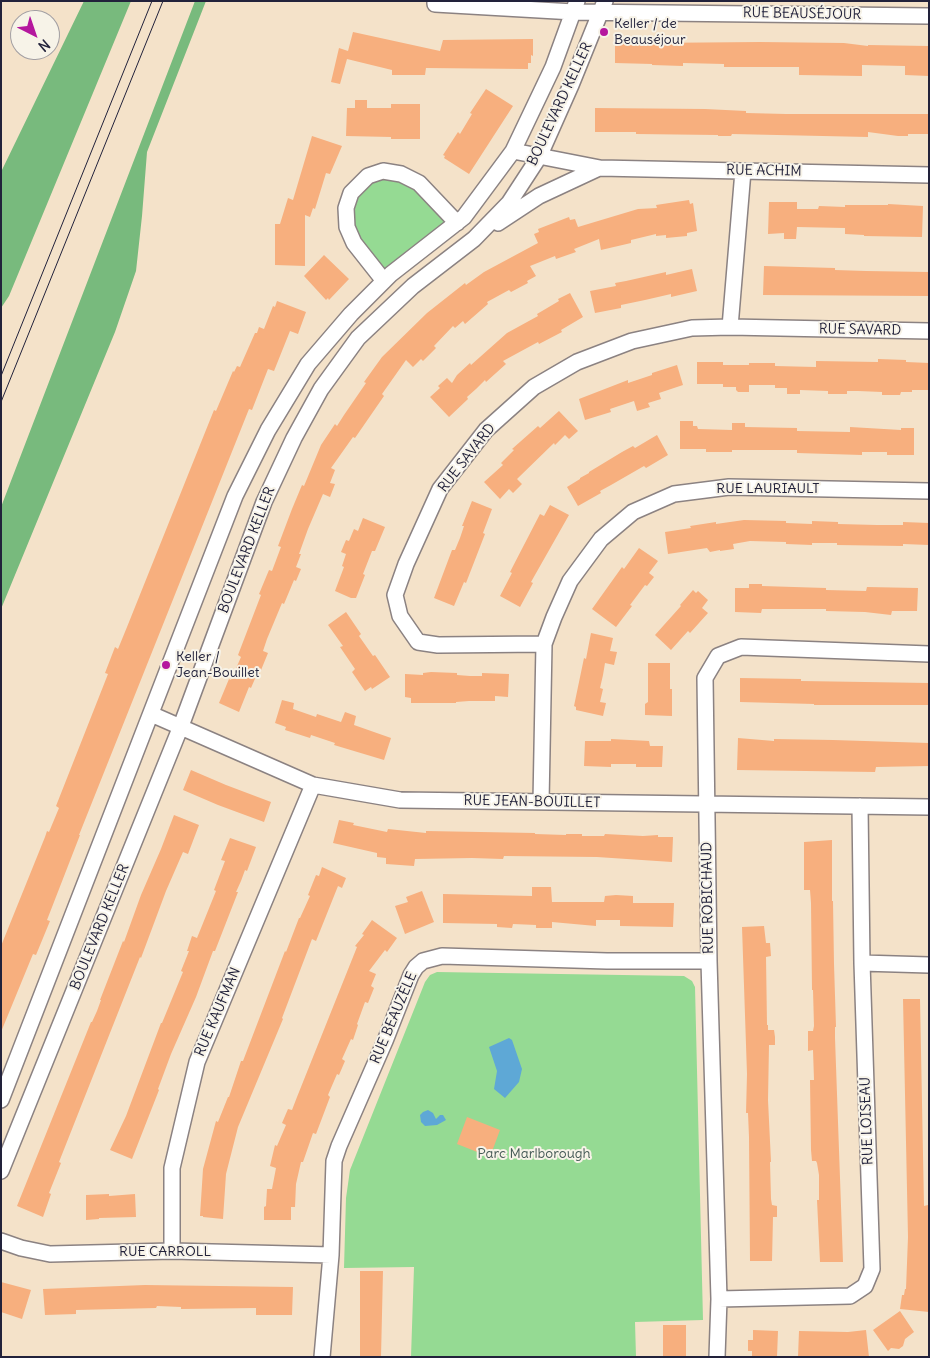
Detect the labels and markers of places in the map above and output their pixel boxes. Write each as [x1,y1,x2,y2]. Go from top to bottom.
place label: Keller / de Beauséjour [614,16,686,48]
marker: Keller / de Beauséjour [598,26,610,38]
place label: Keller / Jean-Bouillet [176,649,260,682]
marker: Keller / Jean-Bouillet [160,659,172,671]

